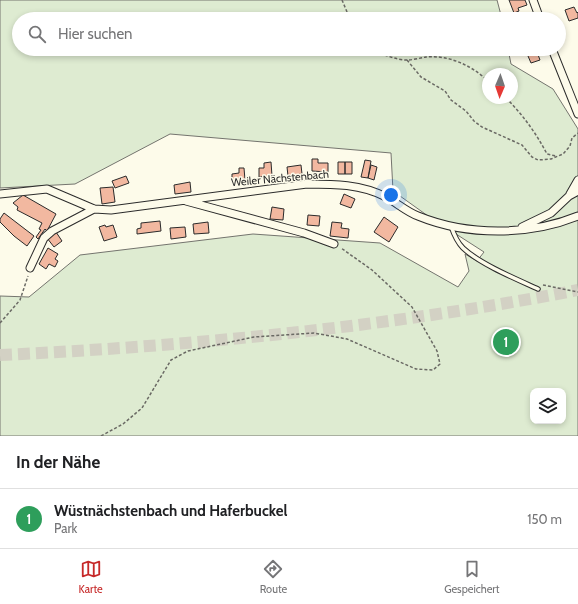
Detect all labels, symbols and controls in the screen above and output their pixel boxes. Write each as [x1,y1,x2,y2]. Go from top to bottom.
search box [12,12,566,56]
icon: search [26,23,48,45]
text: Hier suchen [58,25,133,43]
north arrow [482,68,518,104]
street label: Weiler Nächstenbach [230,167,330,189]
your location [381,185,401,205]
pin: 1 [493,327,519,357]
map controls [530,388,566,424]
button: layers [530,388,566,424]
text: In der Nähe [16,452,100,472]
text: Wüstnächstenbach und Haferbuckel [54,502,287,520]
text: 1 [27,511,31,527]
text: 150 m [527,511,562,527]
text: Park [54,520,77,536]
tab: Karte [78,558,103,596]
tab: Route [260,558,287,596]
tab: Gespeichert [444,558,500,596]

